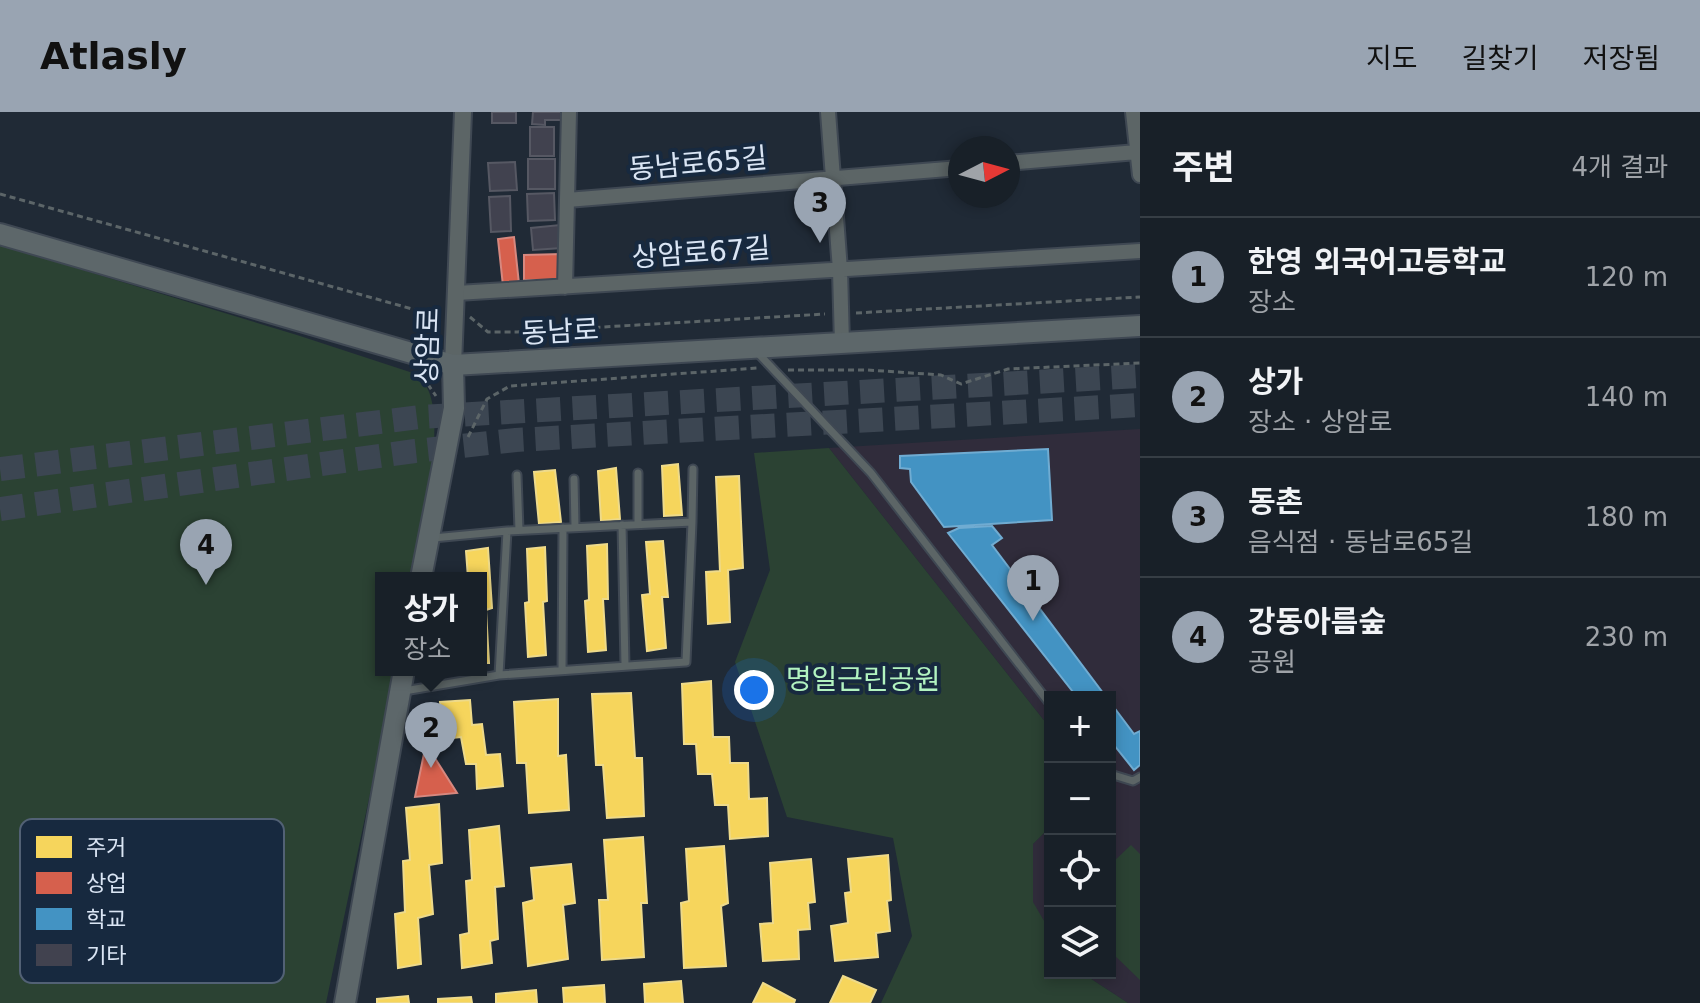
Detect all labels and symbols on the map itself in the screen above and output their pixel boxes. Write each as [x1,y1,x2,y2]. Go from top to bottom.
north arrow [948,136,1020,208]
street label: 동남로65길 [628,141,769,186]
pin: 3 [794,177,846,243]
street label: 상암로67길 [631,231,771,274]
street label: 상암로 [410,307,445,385]
street label: 동남로 [521,313,599,350]
pin: 4 [180,519,232,585]
pin: 1 [1007,555,1059,621]
park label: 명일근린공원 [786,663,940,696]
your location [734,670,774,710]
pin: 2 [405,702,457,768]
legend [20,819,284,983]
text: 주거 [86,835,126,860]
text: 상업 [86,871,126,896]
text: 학교 [86,907,126,932]
text: 기타 [86,943,126,968]

